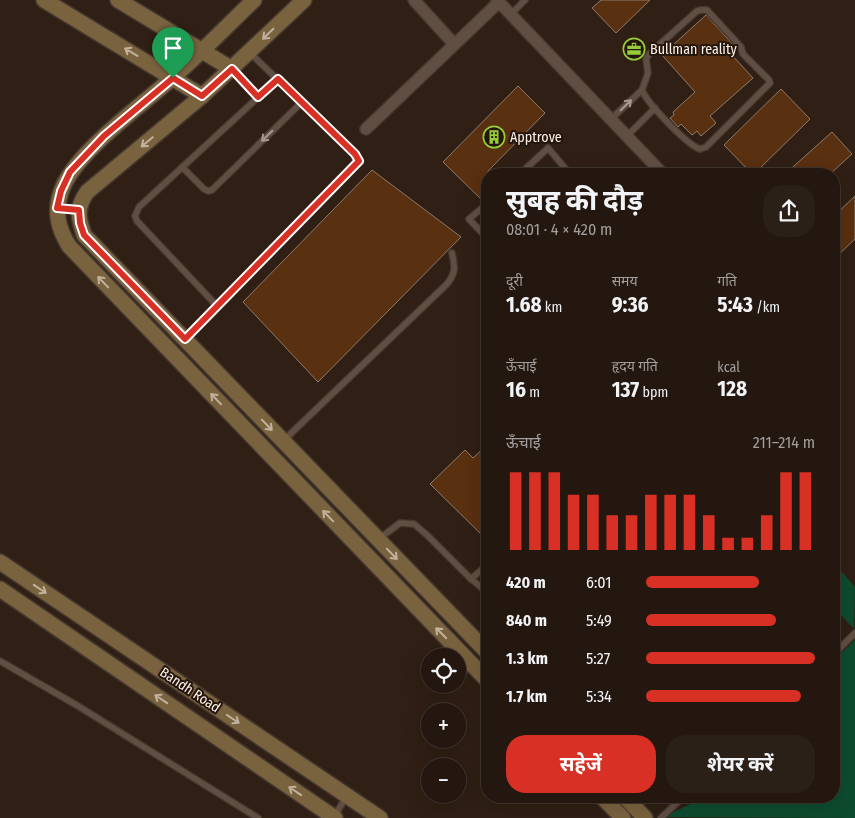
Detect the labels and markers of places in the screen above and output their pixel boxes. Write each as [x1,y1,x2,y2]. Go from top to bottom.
pin [152,27,194,78]
office icon: Bullman reality [622,37,646,61]
place label: Bullman reality [650,41,737,58]
building icon: Apptrove [482,125,506,149]
place label: Apptrove [510,129,562,146]

